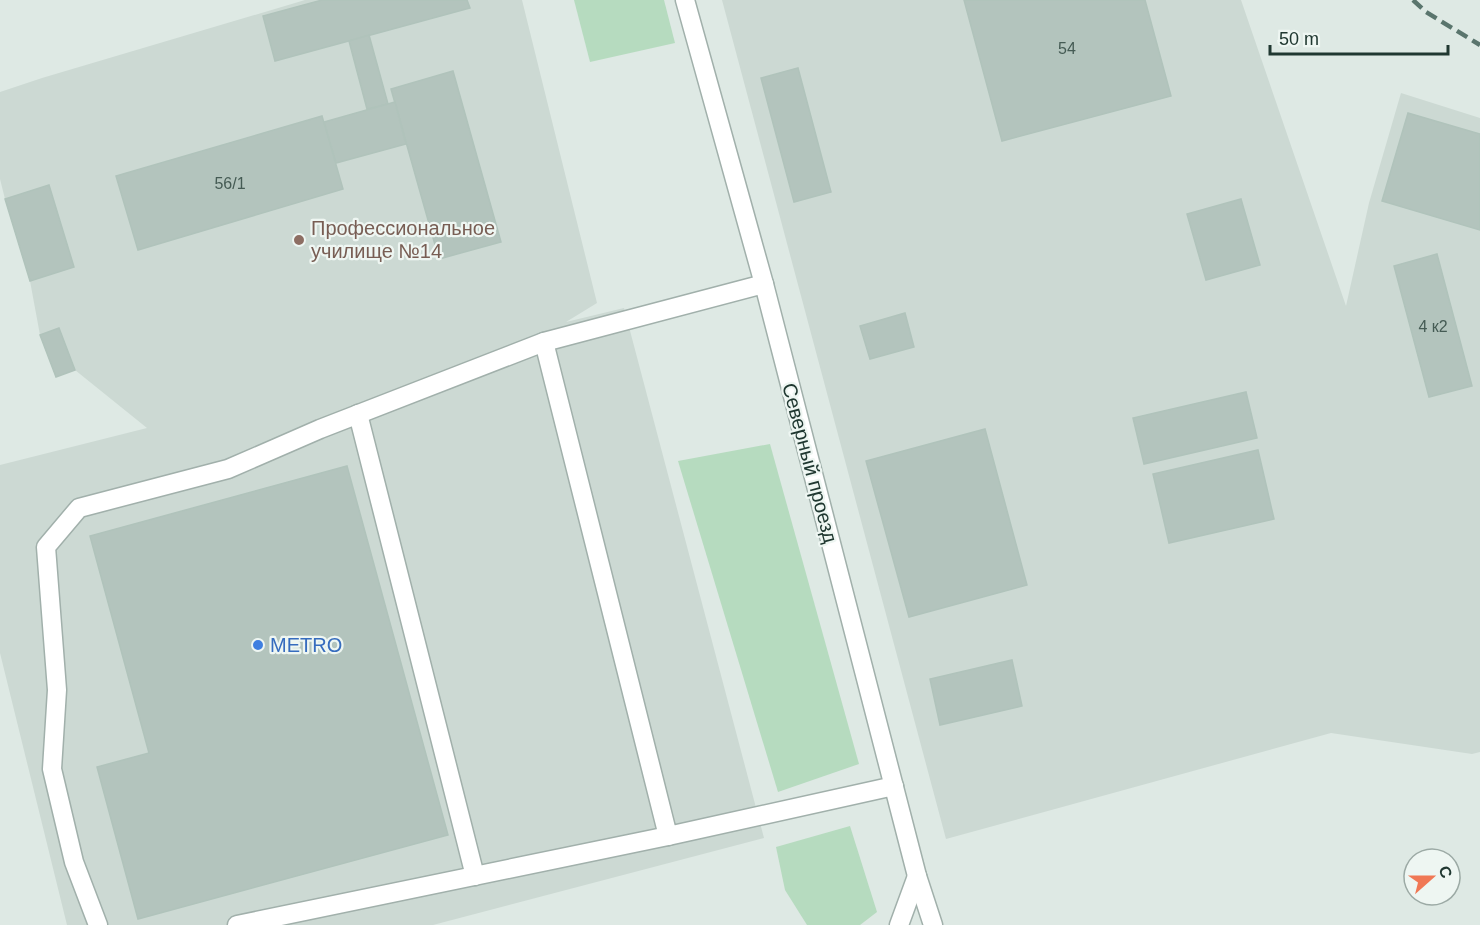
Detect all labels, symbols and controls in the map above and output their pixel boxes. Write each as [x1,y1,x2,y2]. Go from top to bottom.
scale bar [1270,18,1448,56]
text: 50 m [1279,29,1319,49]
house number: 54 [1058,40,1076,57]
house number: 56/1 [214,175,246,192]
place label: Профессиональное училище №14 [311,217,495,262]
marker: Профессиональное училище №14 [292,233,306,247]
house number: 4 к2 [1418,318,1448,335]
street label: Северный проезд [778,381,842,546]
place label: METRO [270,634,342,656]
marker: METRO [251,638,265,652]
north arrow [1402,847,1462,907]
text: С [1436,863,1456,881]

